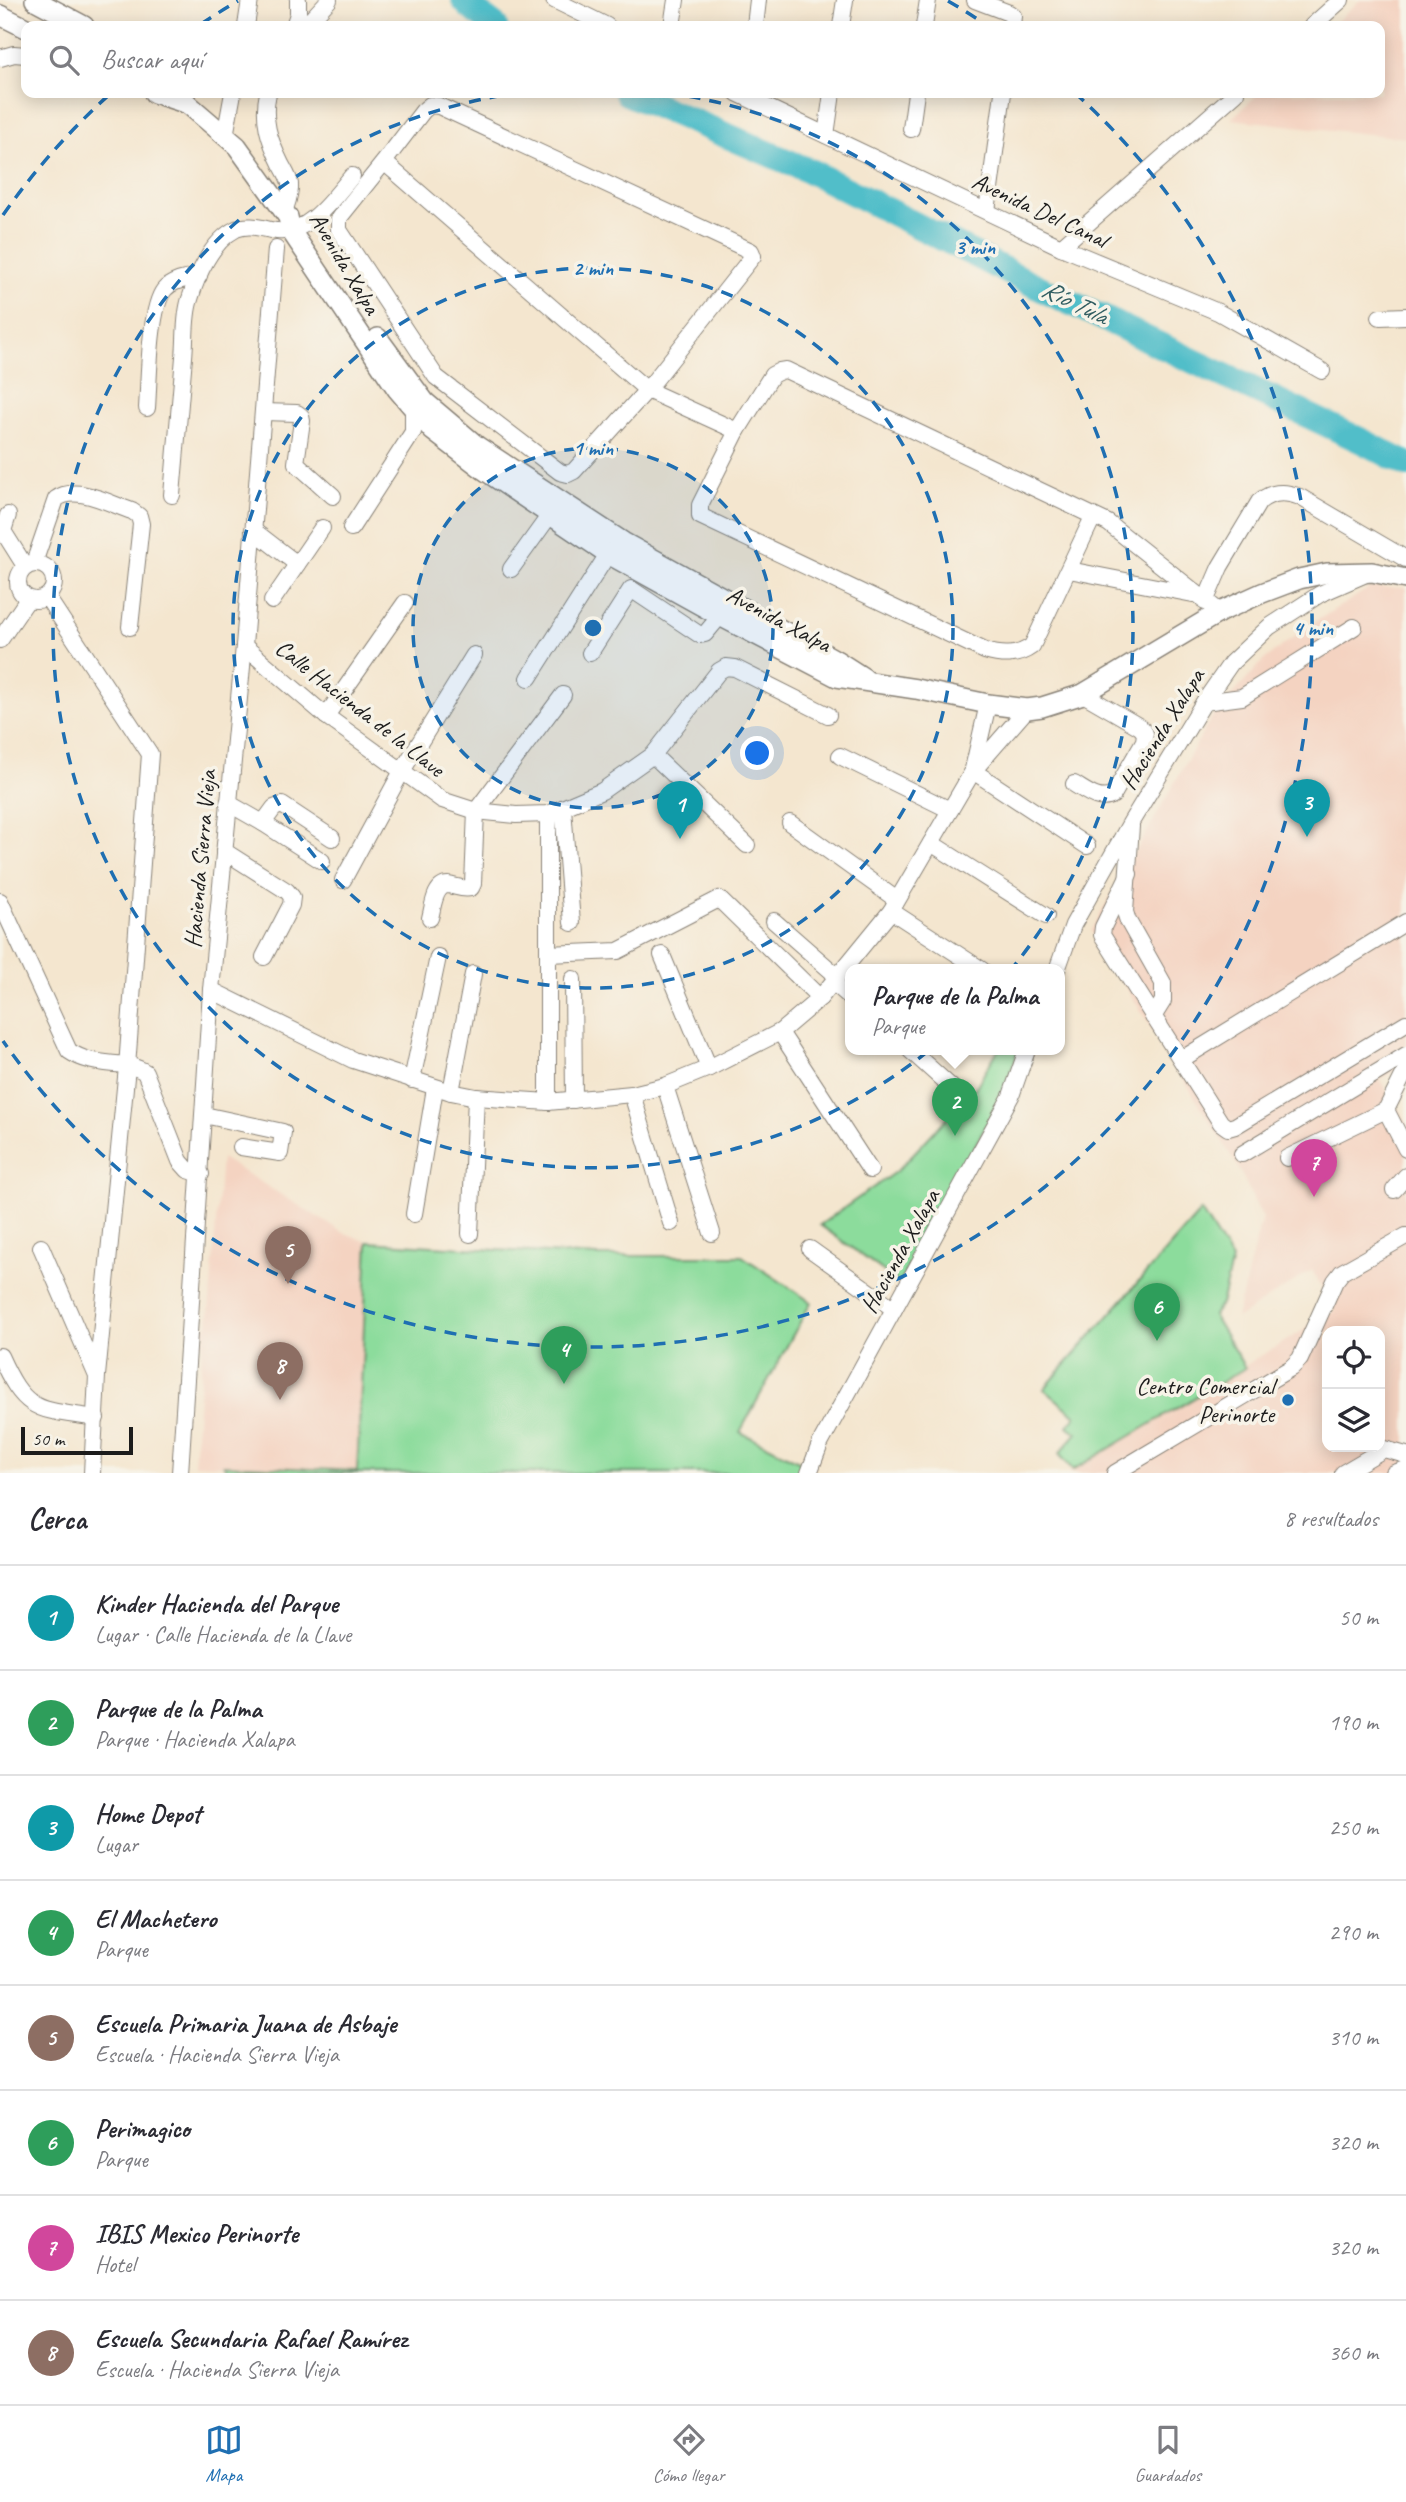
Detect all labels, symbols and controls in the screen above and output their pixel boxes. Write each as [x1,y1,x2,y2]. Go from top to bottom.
search box [21,21,1385,98]
icon: search [45,41,83,79]
text: Buscar aquí [101,43,203,76]
street label: Avenida Del Canal [968,166,1116,256]
street label: Avenida Xalpa [303,206,388,321]
text: 3 min [955,234,995,260]
text: 2 min [573,255,613,281]
water label: Río Tula [1037,272,1116,333]
text: 1 min [573,435,613,461]
street label: Avenida Xalpa [722,579,838,660]
text: 4 min [1293,615,1333,641]
centre of rings [581,616,605,640]
street label: Calle Hacienda de la Llave [269,633,452,785]
street label: Hacienda Xalapa [1113,662,1212,795]
your location [740,736,774,770]
street label: Hacienda Sierra Vieja [177,767,223,949]
pin: 3 [1284,779,1330,837]
pin: 1 [657,781,703,839]
popup [845,964,1065,1055]
text: Parque de la Palma [872,979,1038,1012]
text: Parque [872,1012,924,1041]
pin: 2 [932,1078,978,1136]
pin: 7 [1291,1139,1337,1197]
street label: Hacienda Xalapa [854,1183,947,1318]
pin: 5 [265,1226,311,1284]
pin: 6 [1134,1283,1180,1341]
pin: 4 [541,1326,587,1384]
map controls [1322,1326,1385,1452]
button: locate [1322,1326,1385,1389]
pin: 8 [257,1342,303,1400]
place label: Centro Comercial Perinorte [1136,1371,1278,1429]
button: layers [1322,1389,1385,1452]
marker: Centro Comercial Perinorte [1280,1392,1296,1408]
scale bar [21,1424,133,1456]
text: 50 m [32,1427,64,1451]
text: Cerca [28,1500,86,1538]
text: 8 resultados [1284,1504,1378,1533]
text: Kinder Hacienda del Parque [95,1587,338,1620]
text: 1 [46,1603,56,1632]
text: 50 m [1339,1603,1378,1632]
text: Lugar · Calle Hacienda de la Llave [95,1620,351,1649]
text: Parque de la Palma [95,1692,262,1725]
text: 2 [46,1708,56,1737]
text: 190 m [1329,1708,1378,1737]
text: Parque · Hacienda Xalapa [95,1725,294,1754]
text: Home Depot [95,1797,201,1830]
text: 3 [46,1813,56,1842]
text: 250 m [1329,1813,1378,1842]
text: Lugar [95,1830,138,1859]
text: El Machetero [95,1902,217,1935]
text: 4 [46,1918,56,1947]
text: 290 m [1329,1918,1378,1947]
text: Parque [95,1935,148,1964]
text: Escuela Primaria Juana de Asbaje [95,2007,396,2040]
text: 5 [46,2023,56,2052]
text: 310 m [1329,2023,1378,2052]
text: Escuela · Hacienda Sierra Vieja [95,2040,339,2069]
text: Perimagico [95,2112,190,2145]
text: 6 [46,2128,56,2157]
text: 320 m [1329,2128,1378,2157]
text: Parque [95,2145,148,2174]
text: IBIS Mexico Perinorte [95,2217,298,2250]
text: 7 [46,2233,56,2262]
text: 320 m [1329,2233,1378,2262]
text: Hotel [95,2250,135,2279]
text: Escuela Secundaria Rafael Ramírez [95,2322,407,2355]
text: 8 [46,2338,56,2367]
text: 360 m [1329,2338,1378,2367]
text: Escuela · Hacienda Sierra Vieja [95,2355,339,2384]
tab: Mapa [205,2421,243,2487]
tab: Cómo llegar [653,2421,725,2487]
tab: Guardados [1134,2421,1201,2487]

